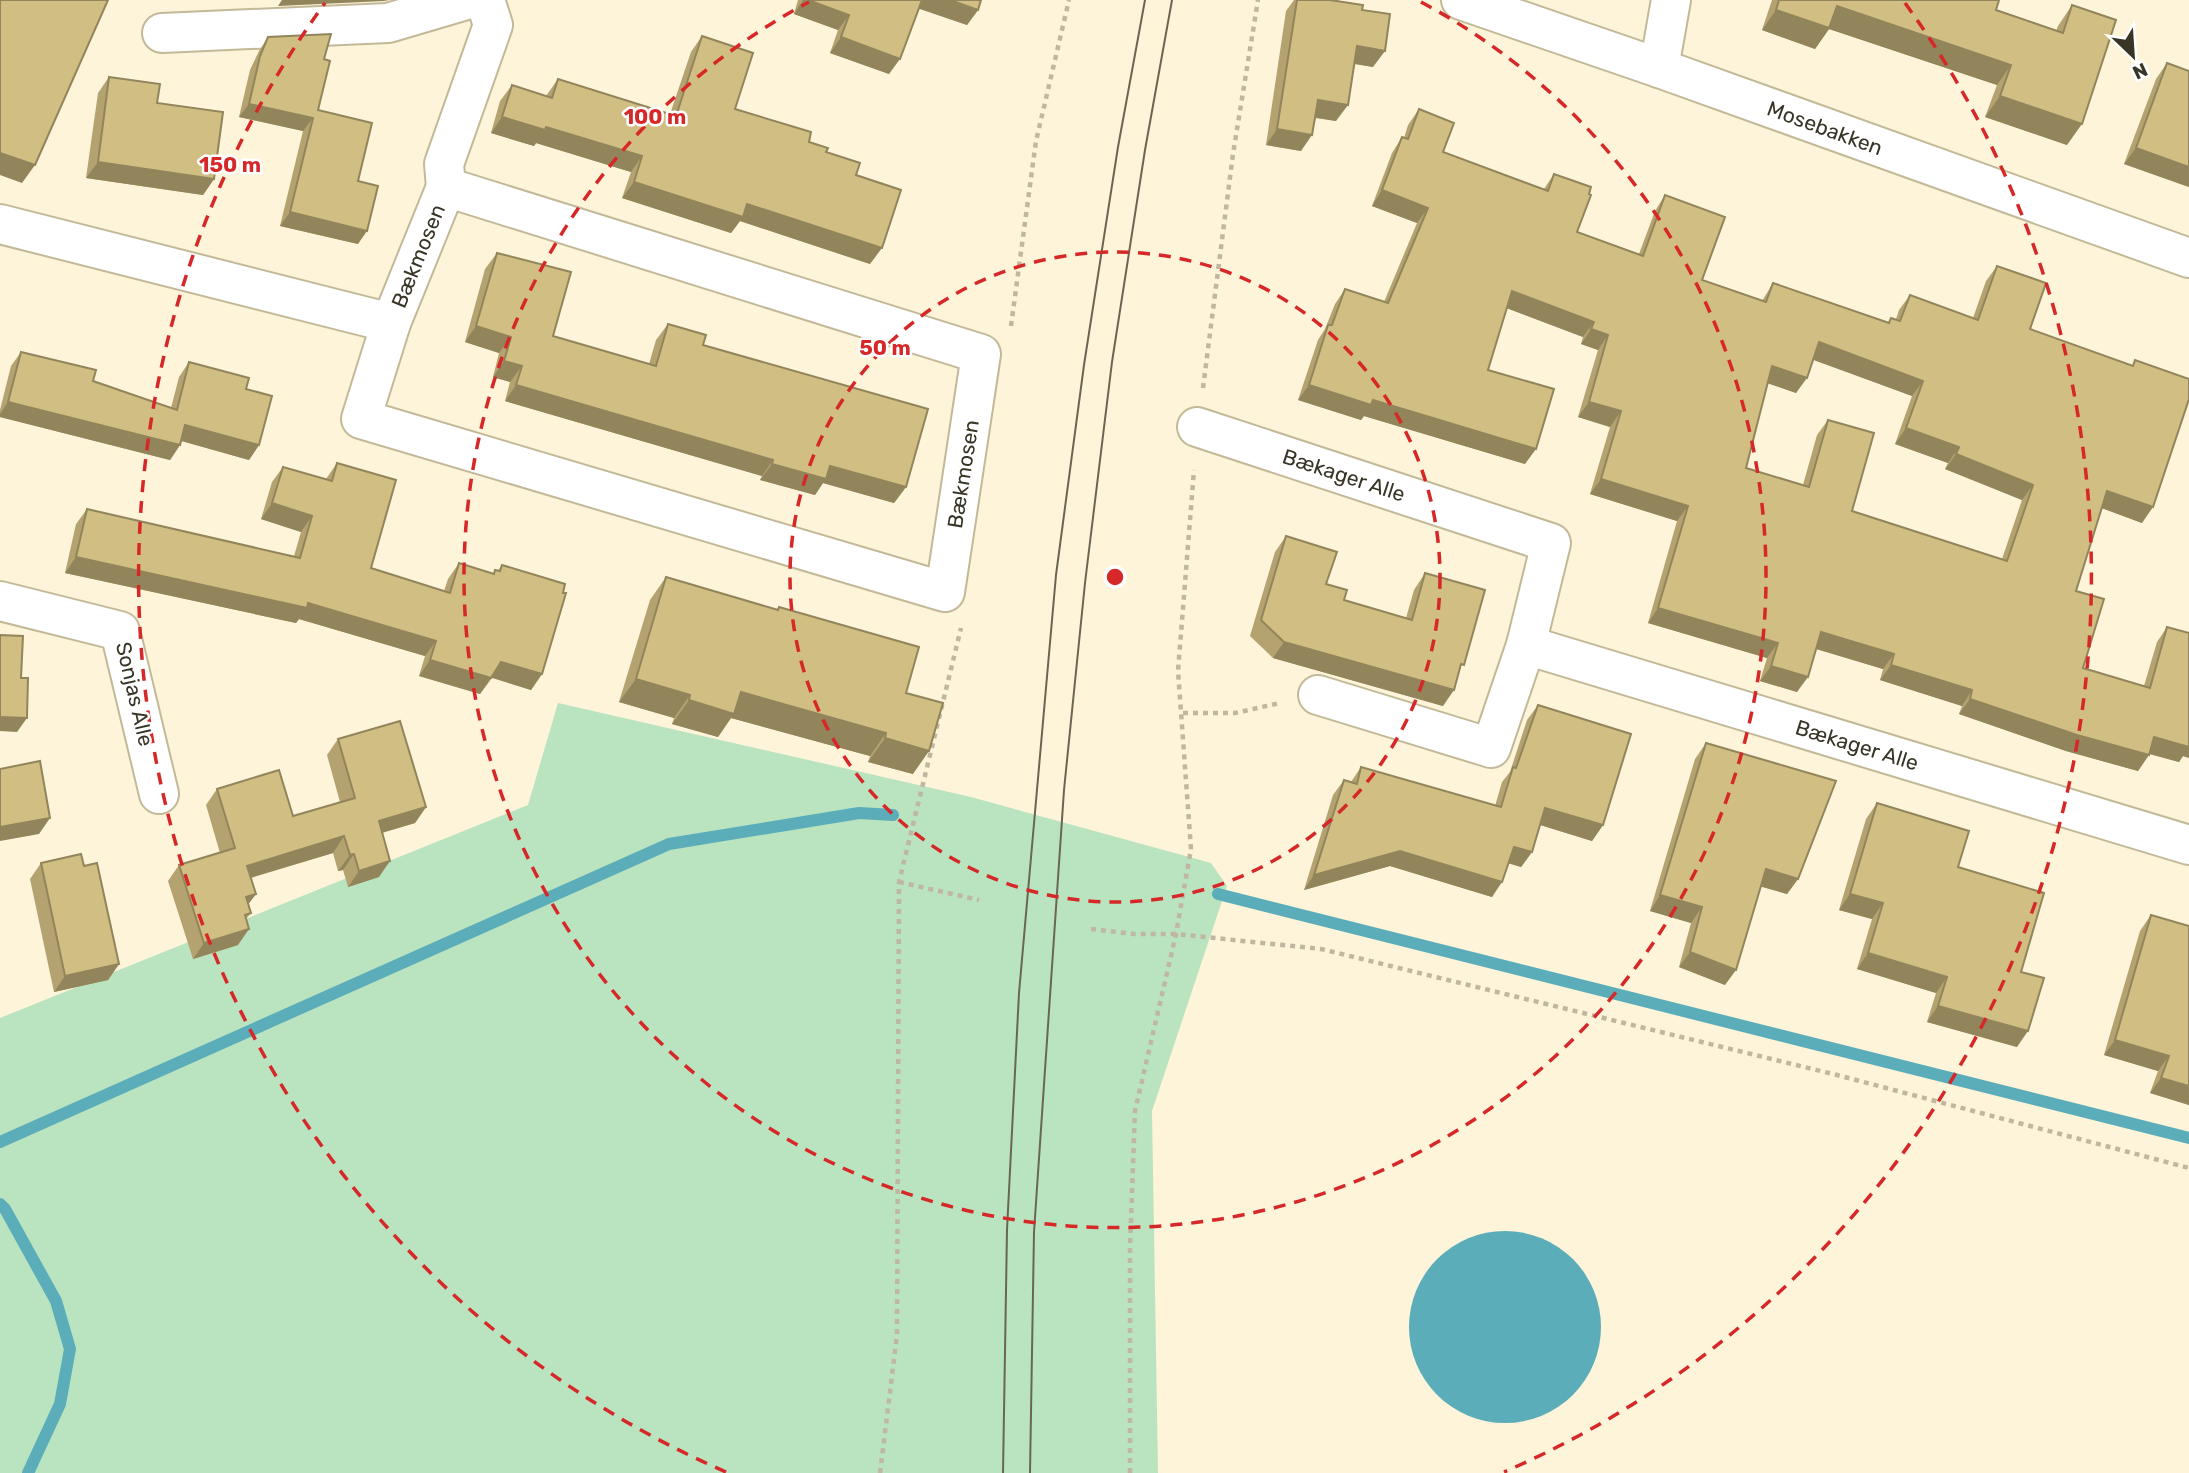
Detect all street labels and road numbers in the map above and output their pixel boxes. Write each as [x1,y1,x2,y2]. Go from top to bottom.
street label: Mosebakken [1764,96,1886,160]
street label: Bækmosen [386,201,450,311]
street label: Bækmosen [942,418,984,530]
street label: Bækager Alle [1280,443,1408,507]
street label: Sonjas Alle [111,639,159,749]
street label: Bækager Alle [1792,714,1922,776]

